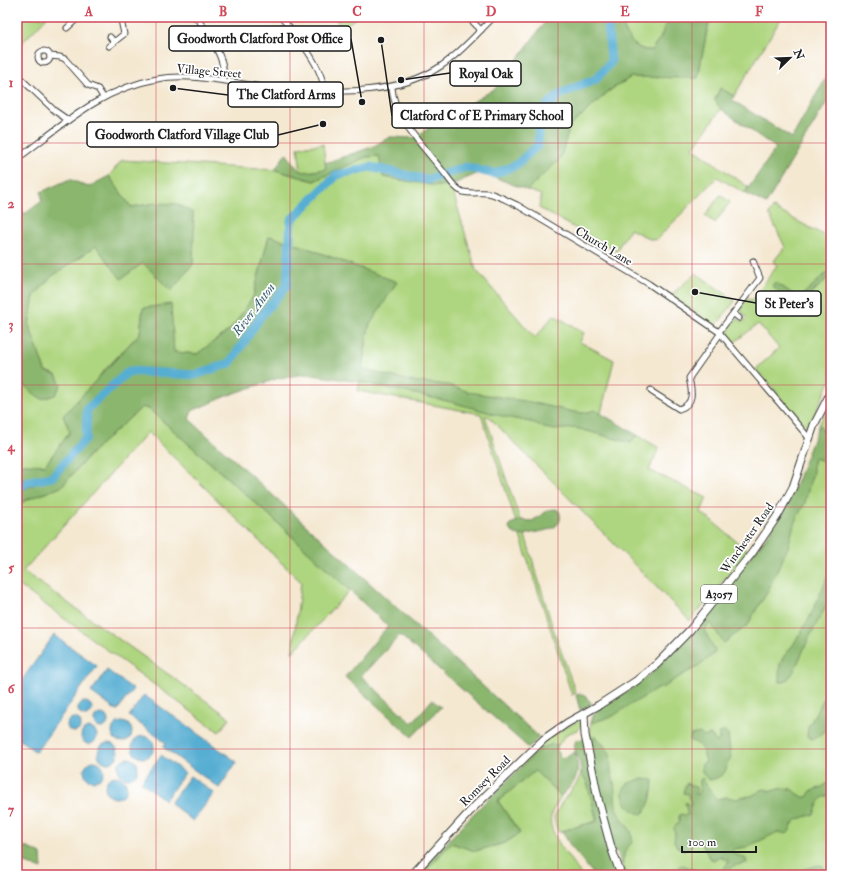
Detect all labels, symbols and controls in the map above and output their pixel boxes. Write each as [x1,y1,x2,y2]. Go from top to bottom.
text: A [84,4,94,20]
text: B [219,4,227,20]
text: C [352,4,362,20]
text: D [486,4,497,20]
text: E [620,4,630,20]
text: F [755,4,764,20]
callout: Goodworth Clatford Post Office [169,26,351,51]
text: Goodworth Clatford Post Office [177,31,344,47]
north arrow [770,38,810,78]
text: N [790,46,807,62]
street label: Village Street [176,61,242,82]
callout: Royal Oak [450,61,521,86]
text: Royal Oak [459,66,514,83]
text: 1 [9,75,14,91]
callout: The Clatford Arms [228,82,343,107]
text: The Clatford Arms [236,87,336,103]
callout: Clatford C of E Primary School [392,103,572,128]
text: Clatford C of E Primary School [400,108,565,125]
callout: Goodworth Clatford Village Club [87,122,278,147]
text: Goodworth Clatford Village Club [95,127,270,144]
text: 2 [8,196,15,212]
street label: Church Lane [572,223,635,269]
water label: River Anton [228,280,279,340]
callout: St Peter's [756,291,821,316]
text: St Peter's [764,296,814,312]
text: 3 [9,317,14,333]
text: 4 [6,439,15,455]
street label: Winchester Road [717,500,777,577]
text: 5 [8,560,14,576]
road number: A3057 [701,585,737,603]
text: 6 [8,681,16,697]
street label: Romsey Road [457,753,514,810]
text: 7 [8,802,15,818]
scale bar [682,828,756,854]
text: 100 m [688,835,717,850]

